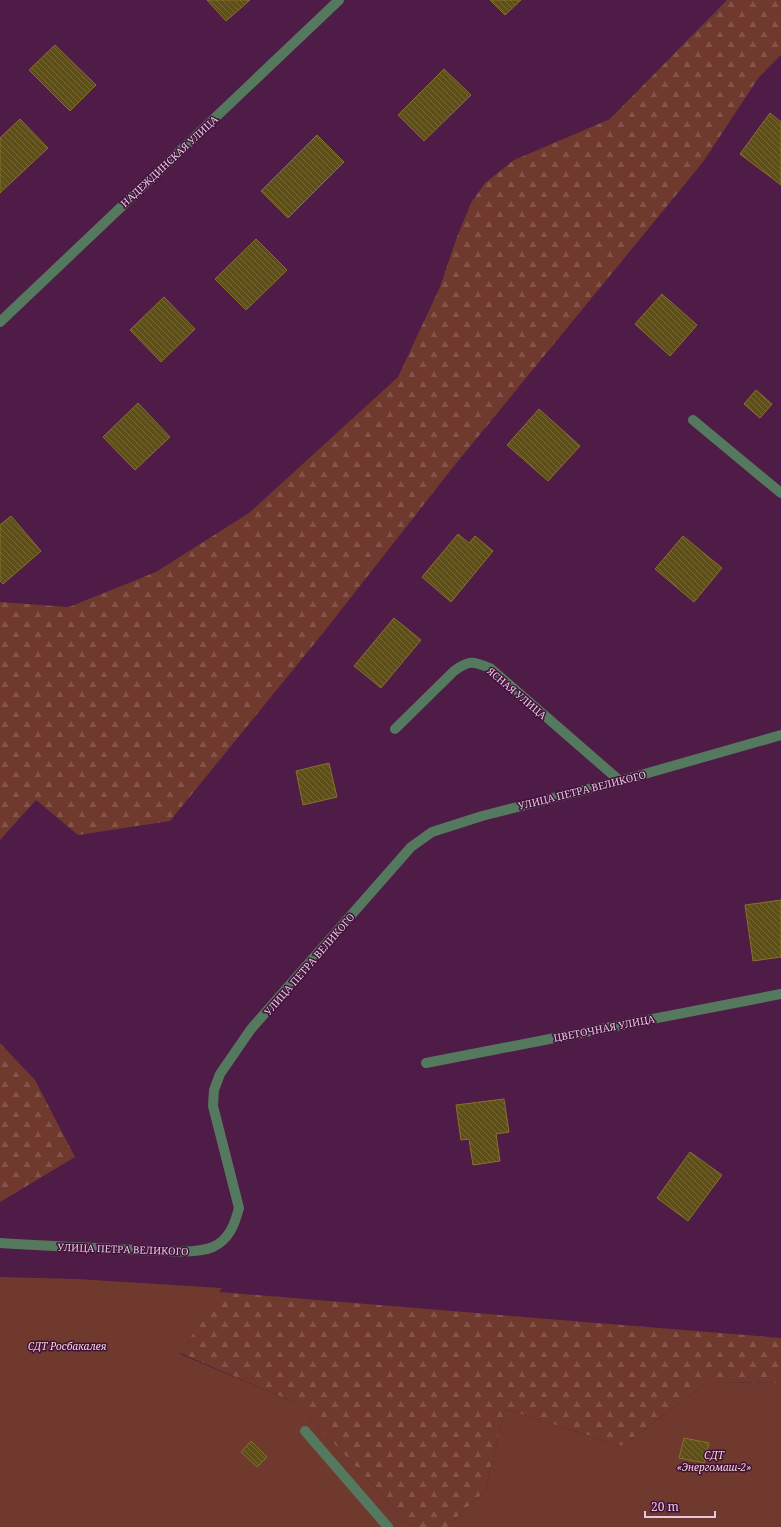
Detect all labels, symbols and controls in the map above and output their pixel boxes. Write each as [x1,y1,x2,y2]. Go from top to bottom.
street label: НАДЕЖДИНСКАЯ УЛИЦА [117,112,221,210]
street label: ЯСНАЯ УЛИЦА [483,663,550,723]
street label: УЛИЦА ПЕТРА ВЕЛИКОГО [517,767,647,813]
street label: УЛИЦА ПЕТРА ВЕЛИКОГО [261,910,357,1018]
street label: ЦВЕТОЧНАЯ УЛИЦА [552,1011,657,1045]
street label: УЛИЦА ПЕТРА ВЕЛИКОГО [57,1240,189,1258]
park label: СДТ Росбакалея [28,1339,107,1353]
park label: СДТ «Энергомаш-2» [677,1448,751,1474]
scale bar [645,1493,715,1519]
text: 20 m [651,1498,679,1515]

